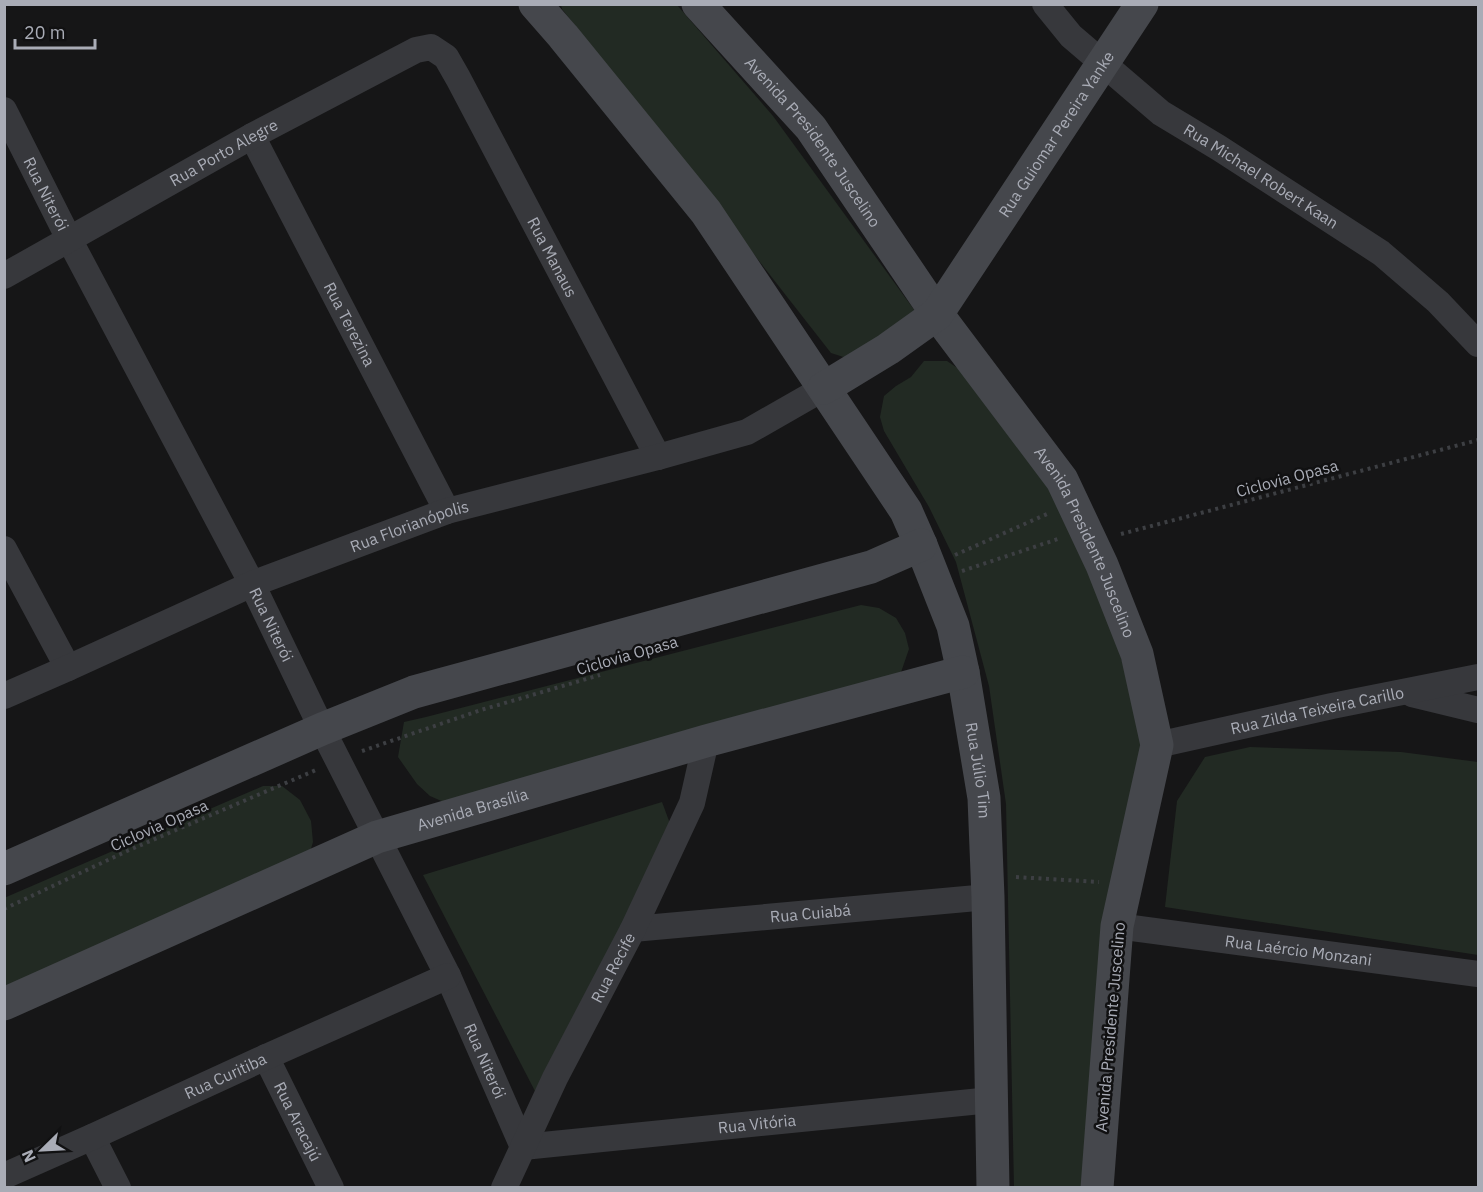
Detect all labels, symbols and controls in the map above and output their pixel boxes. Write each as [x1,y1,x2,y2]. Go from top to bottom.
scale bar [15,12,94,50]
text: 20 m [24,21,66,44]
street label: Rua Guiomar Pereira Yanke [994,47,1118,221]
street label: Avenida Presidente Juscelino [741,52,885,231]
street label: Rua Porto Alegre [166,114,281,191]
street label: Rua Michael Robert Kaan [1180,119,1342,233]
street label: Rua Niterói [19,154,73,234]
street label: Rua Manaus [523,214,582,301]
street label: Rua Terezina [320,279,380,370]
street label: Avenida Presidente Juscelino [1030,442,1140,641]
street label: Ciclovia Opasa [1234,455,1341,501]
street label: Rua Florianópolis [347,496,471,556]
street label: Rua Niterói [245,584,298,665]
street label: Ciclovia Opasa [574,631,681,679]
street label: Rua Zilda Teixeira Carillo [1229,682,1406,738]
street label: Rua Júlio Tim [962,721,995,819]
street label: Avenida Brasília [414,783,531,835]
street label: Ciclovia Opasa [107,794,211,855]
street label: Rua Cuiabá [769,899,852,927]
street label: Avenida Presidente Juscelino [1091,921,1129,1133]
street label: Rua Recife [586,929,640,1006]
street label: Rua Laércio Monzani [1224,930,1373,970]
street label: Rua Niterói [460,1020,510,1102]
street label: Rua Curitiba [181,1048,270,1103]
street label: Rua Aracajú [270,1079,326,1164]
street label: Rua Vitória [717,1110,797,1137]
north arrow [12,1120,72,1180]
text: N [17,1147,40,1165]

